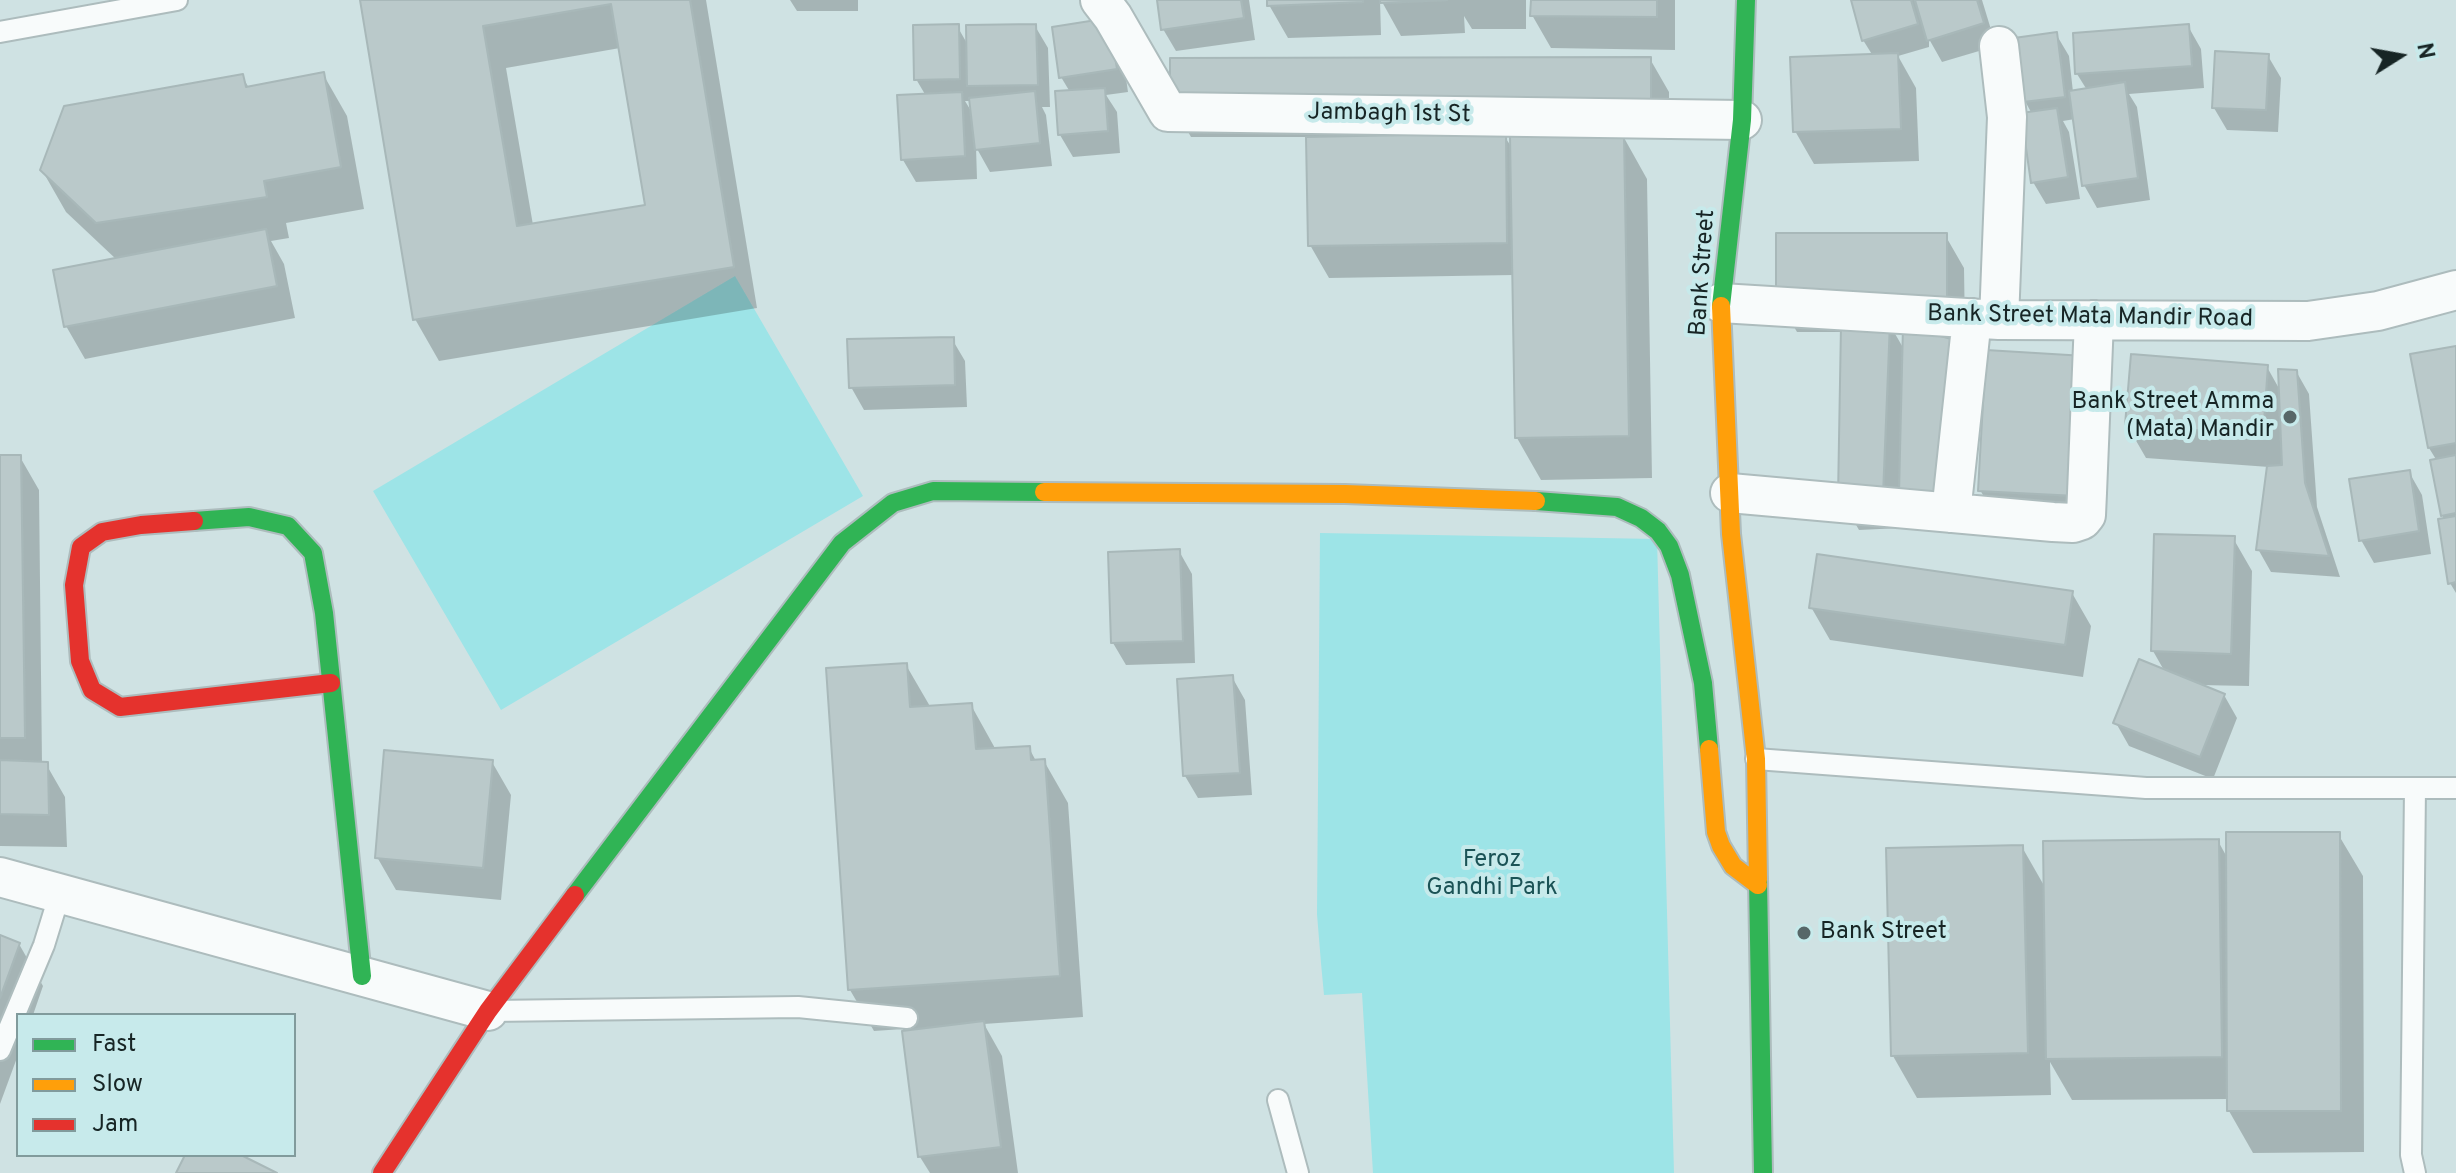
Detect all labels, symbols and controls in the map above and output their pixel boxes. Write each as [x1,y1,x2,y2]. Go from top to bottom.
north arrow [2360,16,2440,96]
text: N [2409,41,2439,62]
street label: Jambagh 1st St [1307,99,1471,131]
street label: Bank Street [1685,209,1723,337]
street label: Bank Street Mata Mandir Road [1927,301,2253,335]
place label: Bank Street Amma (Mata) Mandir [2071,389,2274,445]
marker: Bank Street Amma (Mata) Mandir [2281,408,2299,426]
park label: Feroz Gandhi Park [1426,847,1558,903]
place label: Bank Street [1820,919,1947,947]
marker: Bank Street [1795,924,1813,942]
legend [16,1013,296,1157]
text: Fast [92,1030,136,1060]
text: Slow [92,1070,143,1100]
text: Jam [92,1110,138,1140]

